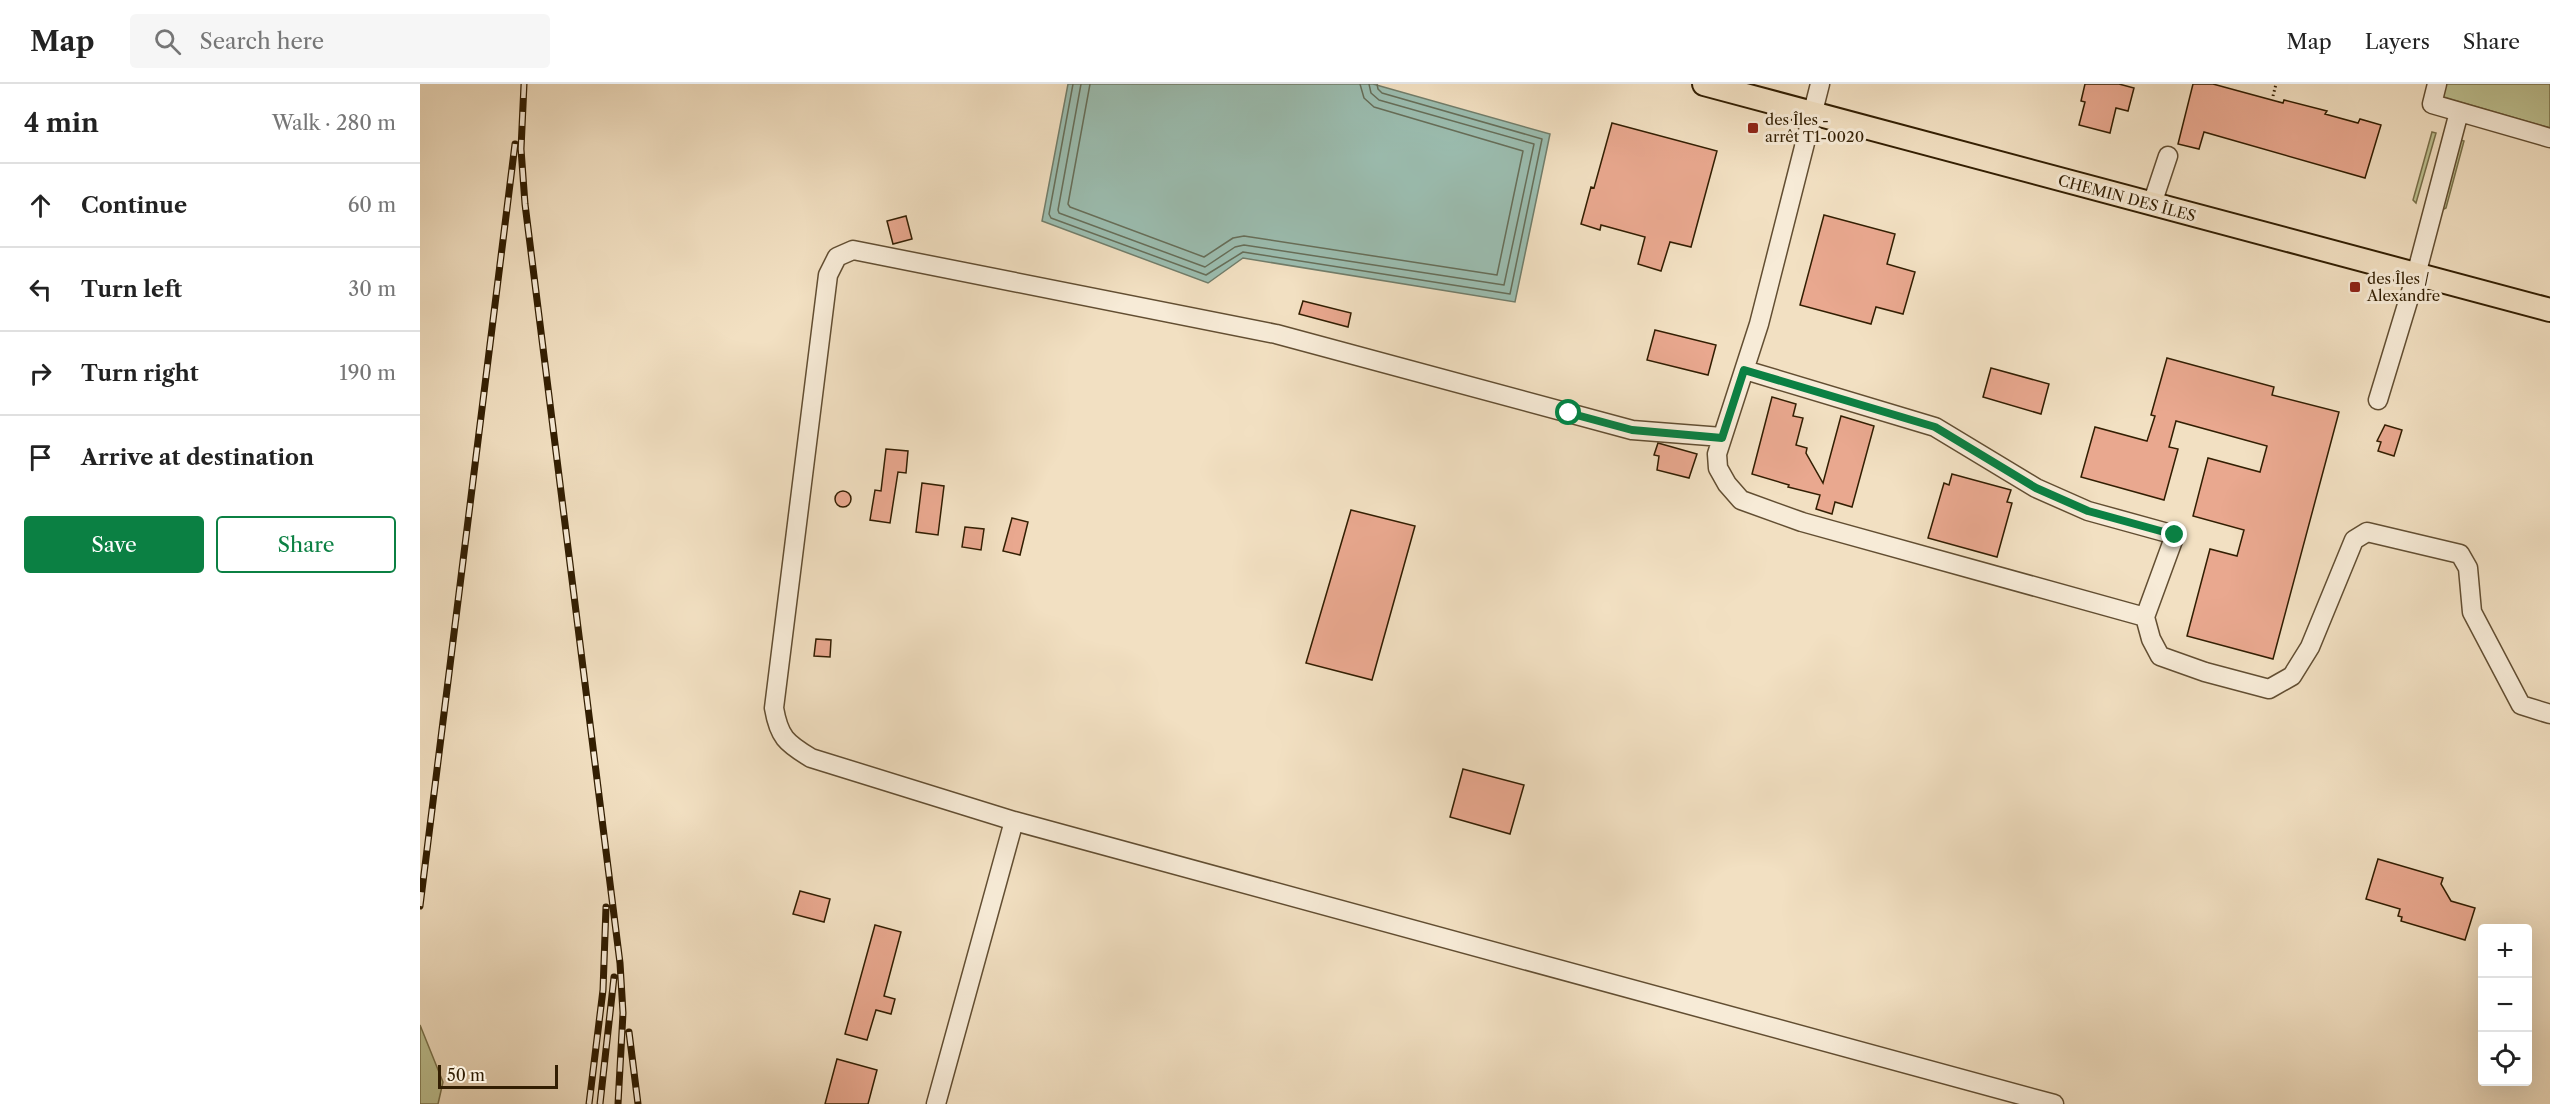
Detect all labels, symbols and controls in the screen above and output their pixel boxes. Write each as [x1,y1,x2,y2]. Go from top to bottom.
search box [130,14,550,68]
text: Map [30,24,94,58]
icon: search [151,25,184,58]
text: Search here [199,28,324,55]
text: Map [2287,29,2332,54]
text: Layers [2365,29,2430,54]
text: Share [2463,29,2520,54]
text: 4 min [24,107,99,139]
place label: des Îles - arrêt T1-0020 [1765,110,1864,146]
text: Walk · 280 m [272,111,396,135]
marker: des Îles - arrêt T1-0020 [1746,121,1760,135]
street label: CHEMIN DES ÎLES [2056,170,2198,226]
icon: ahead [24,189,57,222]
text: Continue [81,192,187,219]
text: 60 m [348,193,396,217]
place label: des Îles / Alexandre [2366,269,2440,305]
icon: left [24,273,57,306]
text: Turn left [81,276,182,303]
text: 30 m [348,277,396,301]
marker: des Îles / Alexandre [2348,280,2362,294]
icon: right [24,357,57,390]
text: Turn right [81,360,199,387]
text: 190 m [339,361,396,385]
route start [1555,399,1581,425]
icon: arrive [24,441,57,474]
text: Arrive at destination [81,444,314,471]
button: Save [24,516,204,573]
button: Share [216,516,396,573]
route end [2161,521,2187,547]
map controls [2478,924,2532,1086]
button: + [2478,924,2532,978]
button: − [2478,978,2532,1032]
button: locate [2478,1032,2532,1086]
scale bar [438,1062,558,1090]
text: 50 m [447,1065,485,1085]

